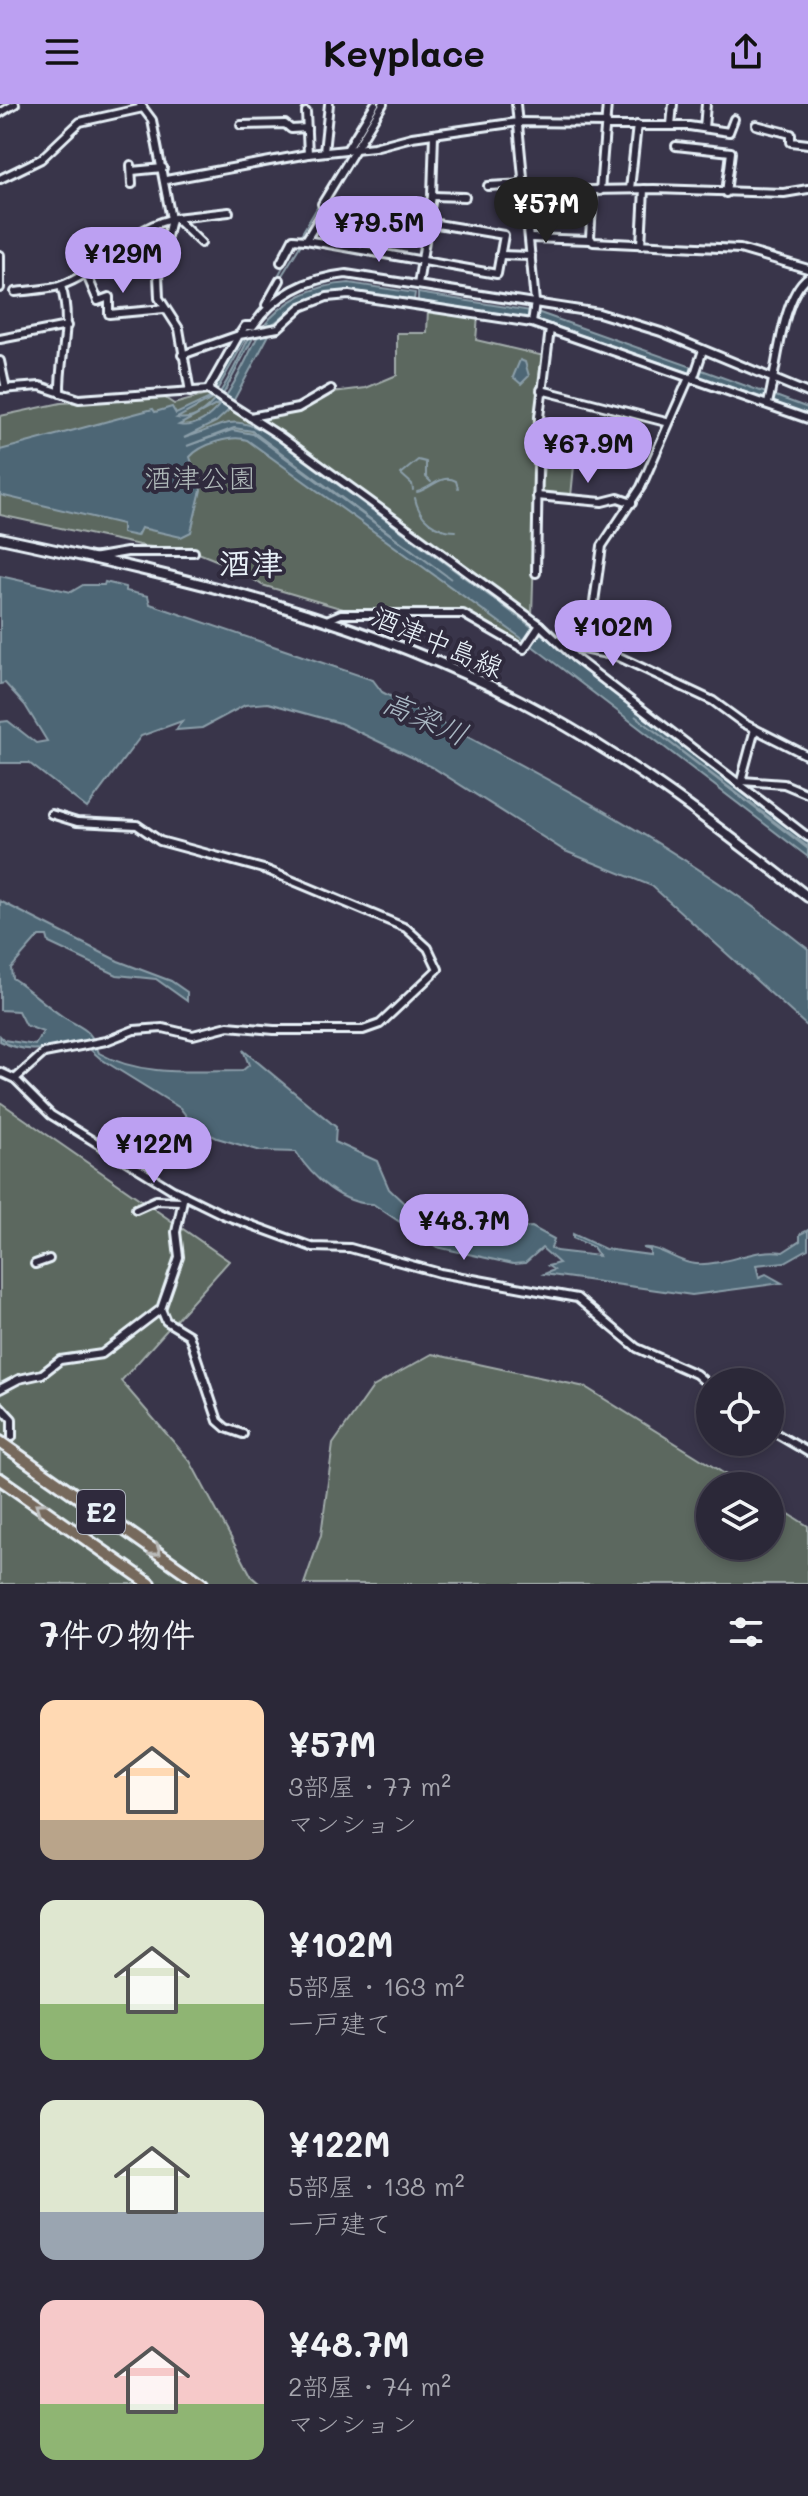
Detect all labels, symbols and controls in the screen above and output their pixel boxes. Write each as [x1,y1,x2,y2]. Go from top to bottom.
text: Keyplace [323,29,485,76]
icon: menu [40,30,84,74]
icon: share [724,30,768,74]
pin: ¥57M [499,177,593,245]
text: ¥57M [512,186,580,220]
pin: ¥79.5M [314,196,444,264]
text: ¥79.5M [333,205,425,239]
pin: ¥129M [67,227,179,295]
text: ¥129M [83,236,163,270]
pin: ¥67.9M [523,417,653,485]
text: ¥67.9M [542,426,634,460]
park label: 酒津公園 [144,459,256,495]
district label: 酒津 [219,541,283,583]
street label: 酒津中島線 [367,597,509,685]
pin: ¥102M [557,600,669,668]
text: ¥102M [573,609,653,643]
water label: 高梁川 [377,680,475,754]
pin: ¥122M [98,1117,210,1185]
text: ¥122M [115,1126,193,1160]
pin: ¥48.7M [399,1194,529,1262]
text: ¥48.7M [417,1203,511,1237]
map controls [696,1368,784,1560]
button: locate [696,1368,784,1456]
button: layers [696,1472,784,1560]
road number: E2 [77,1490,125,1534]
one-way arrow [35,1502,49,1517]
one-way arrow [148,1541,162,1555]
icon: filters [724,1610,768,1654]
text: 7件の物件 [40,1611,195,1656]
text: ¥57M [288,1721,377,1766]
icon: home [104,1732,200,1828]
text: 3部屋 · 77 m² [288,1769,451,1803]
text: マンション [288,1806,417,1840]
text: ¥102M [288,1921,394,1966]
icon: home [104,1932,200,2028]
text: 5部屋 · 163 m² [288,1969,465,2003]
text: 一戸建て [288,2006,392,2040]
text: ¥122M [288,2121,391,2166]
icon: home [104,2132,200,2228]
text: 5部屋 · 138 m² [288,2169,465,2203]
text: 一戸建て [288,2206,392,2240]
text: ¥48.7M [288,2321,410,2366]
icon: home [104,2332,200,2428]
text: 2部屋 · 74 m² [288,2369,451,2403]
text: マンション [288,2406,417,2440]

